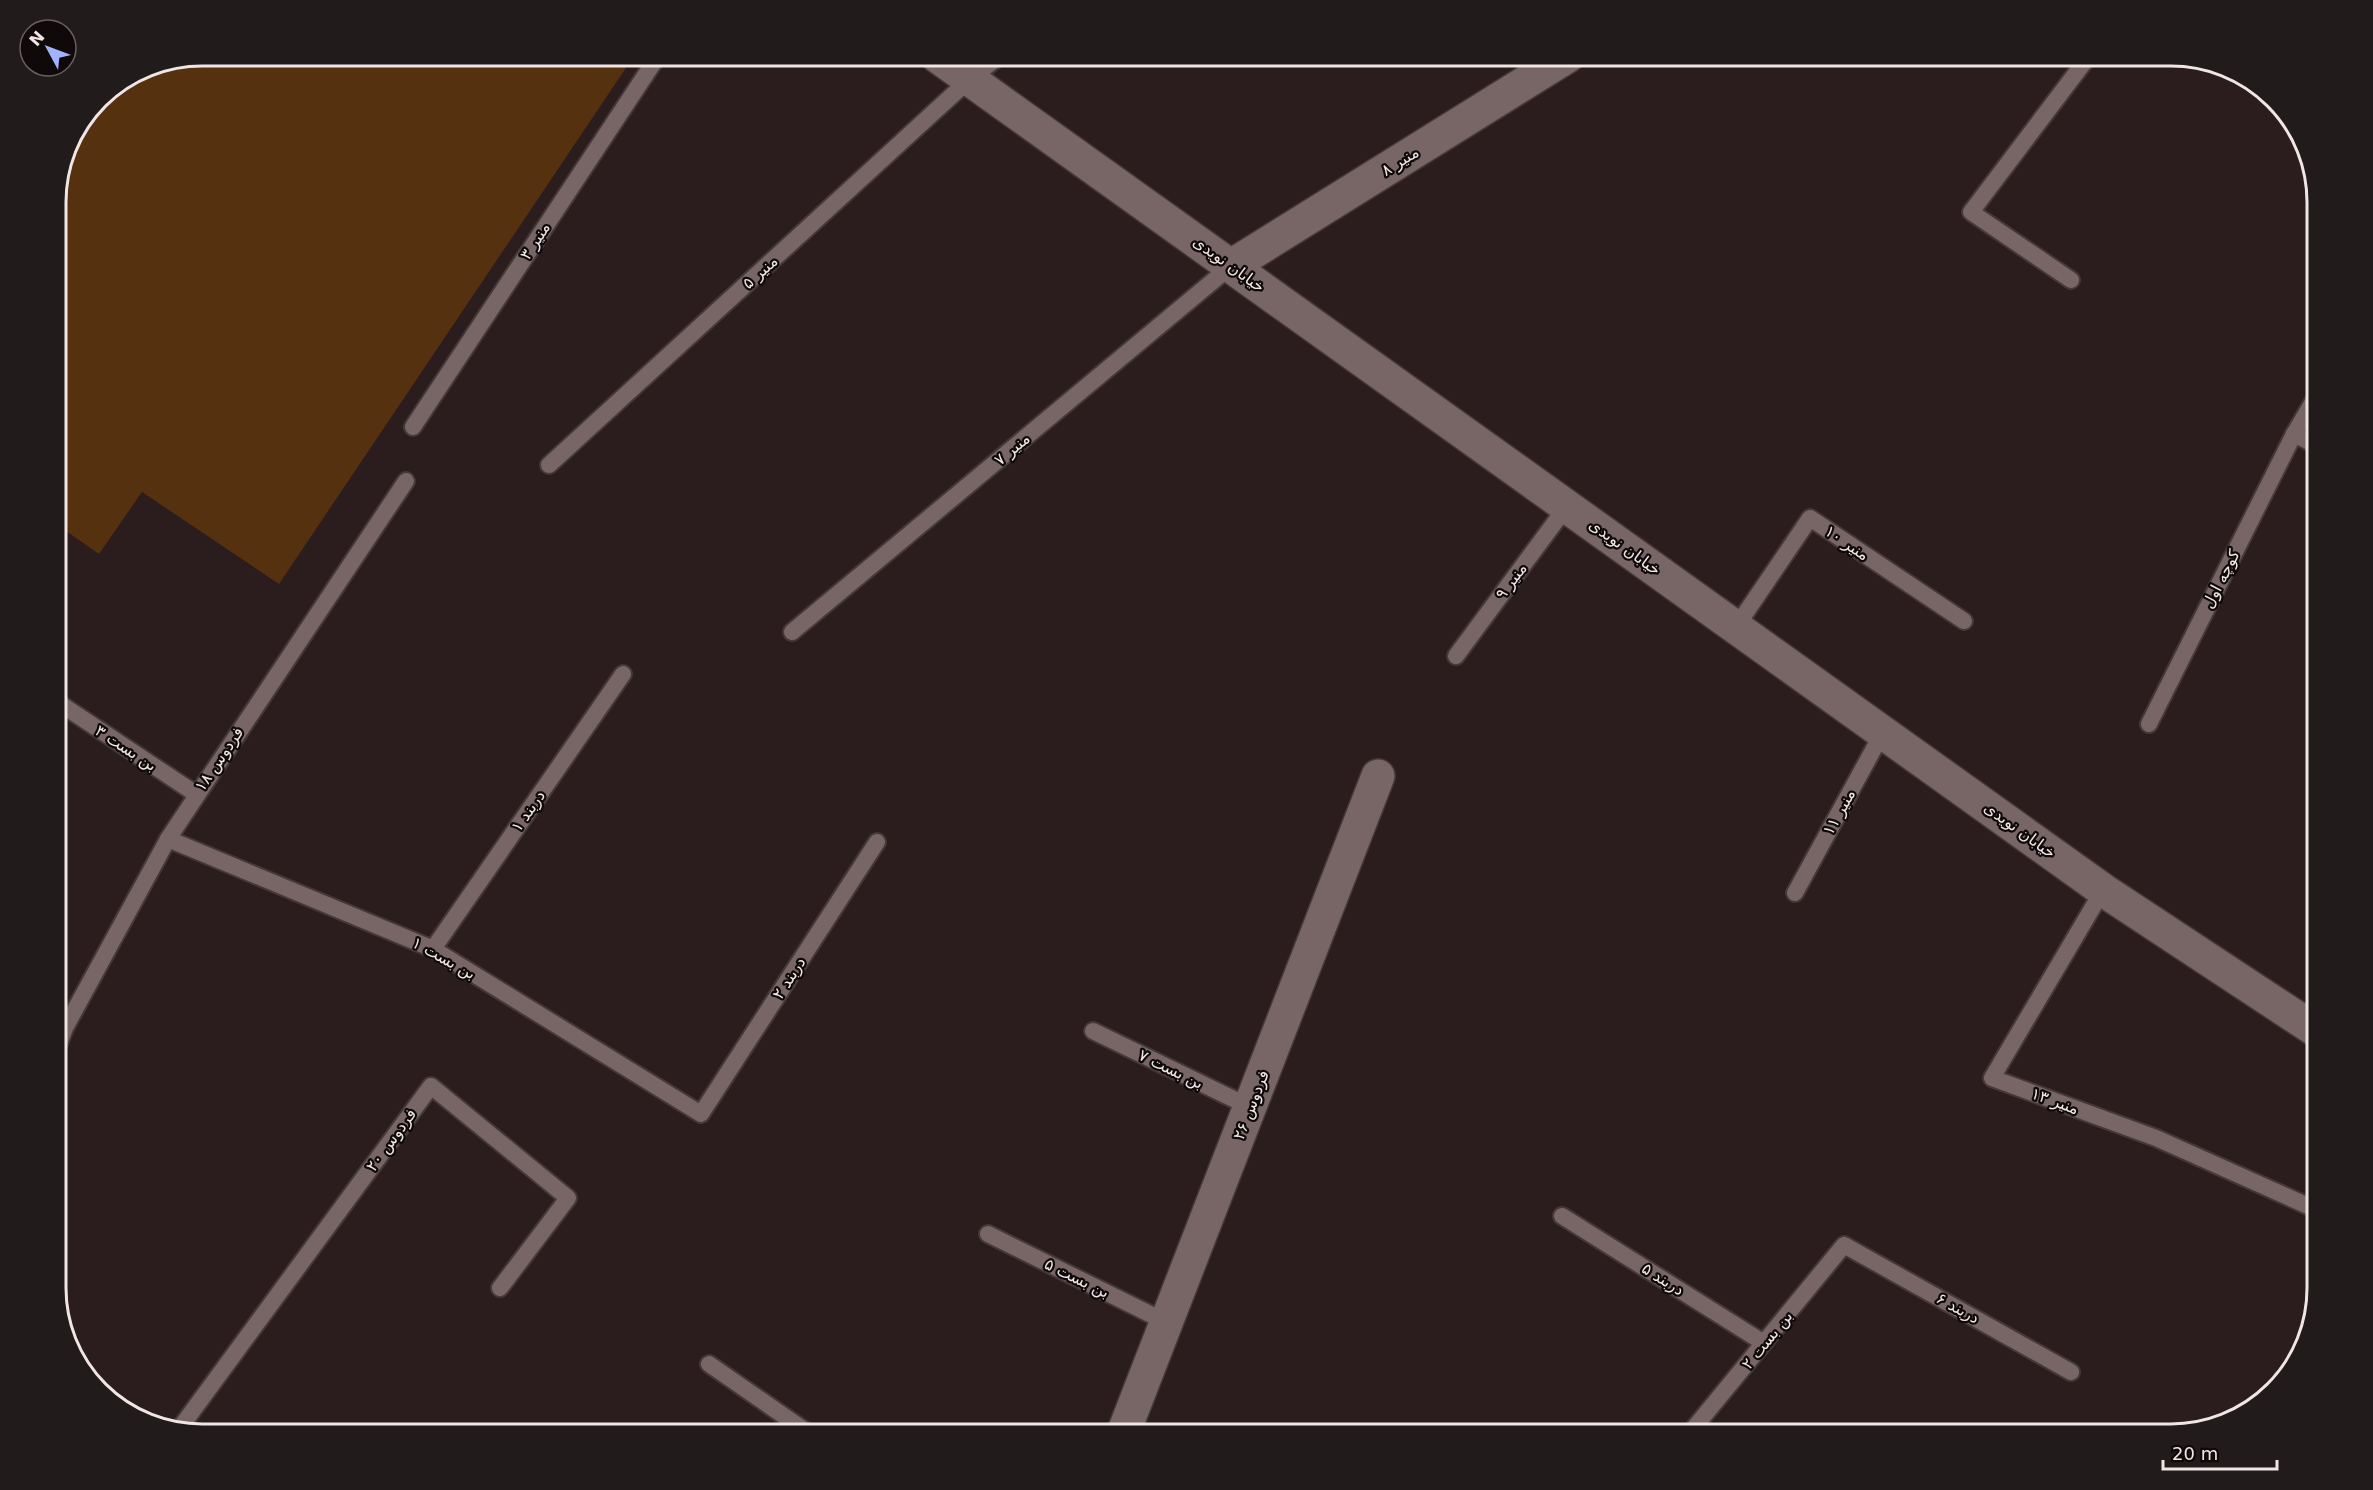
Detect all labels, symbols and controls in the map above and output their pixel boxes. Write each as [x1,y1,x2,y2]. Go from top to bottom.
north arrow [18,18,78,78]
text: N [25,27,49,50]
street label: منیر ۸ [1378,142,1423,181]
street label: منیر ۳ [516,219,555,264]
street label: خیابان نویدی [1189,232,1269,297]
street label: منیر ۵ [739,251,782,293]
street label: منیر ۷ [990,429,1034,470]
street label: خیابان نویدی [1585,515,1665,580]
street label: منیر ۱۰ [1821,521,1873,565]
street label: کوچه اول [2198,546,2245,612]
street label: منیر ۹ [1491,559,1532,604]
street label: بن بست ۳ [91,721,160,776]
street label: فردوس ۱۸ [191,723,248,795]
street label: منیر ۱۱ [1819,786,1860,839]
street label: دربند ۱ [507,787,550,836]
street label: خیابان نویدی [1980,798,2060,863]
street label: بن بست ۱ [408,933,479,984]
street label: دربند ۲ [768,953,810,1003]
street label: بن بست ۷ [1135,1045,1207,1094]
street label: فردوس ۲۶ [1229,1067,1274,1143]
street label: منیر ۱۳ [2028,1084,2081,1119]
street label: فردوس ۲۰ [362,1105,421,1176]
street label: بن بست ۵ [1041,1254,1113,1303]
street label: دربند ۵ [1638,1259,1688,1300]
street label: دربند ۶ [1933,1288,1983,1328]
street label: بن بست ۲ [1738,1307,1797,1374]
scale bar [2163,1433,2277,1471]
text: 20 m [2172,1443,2218,1464]

